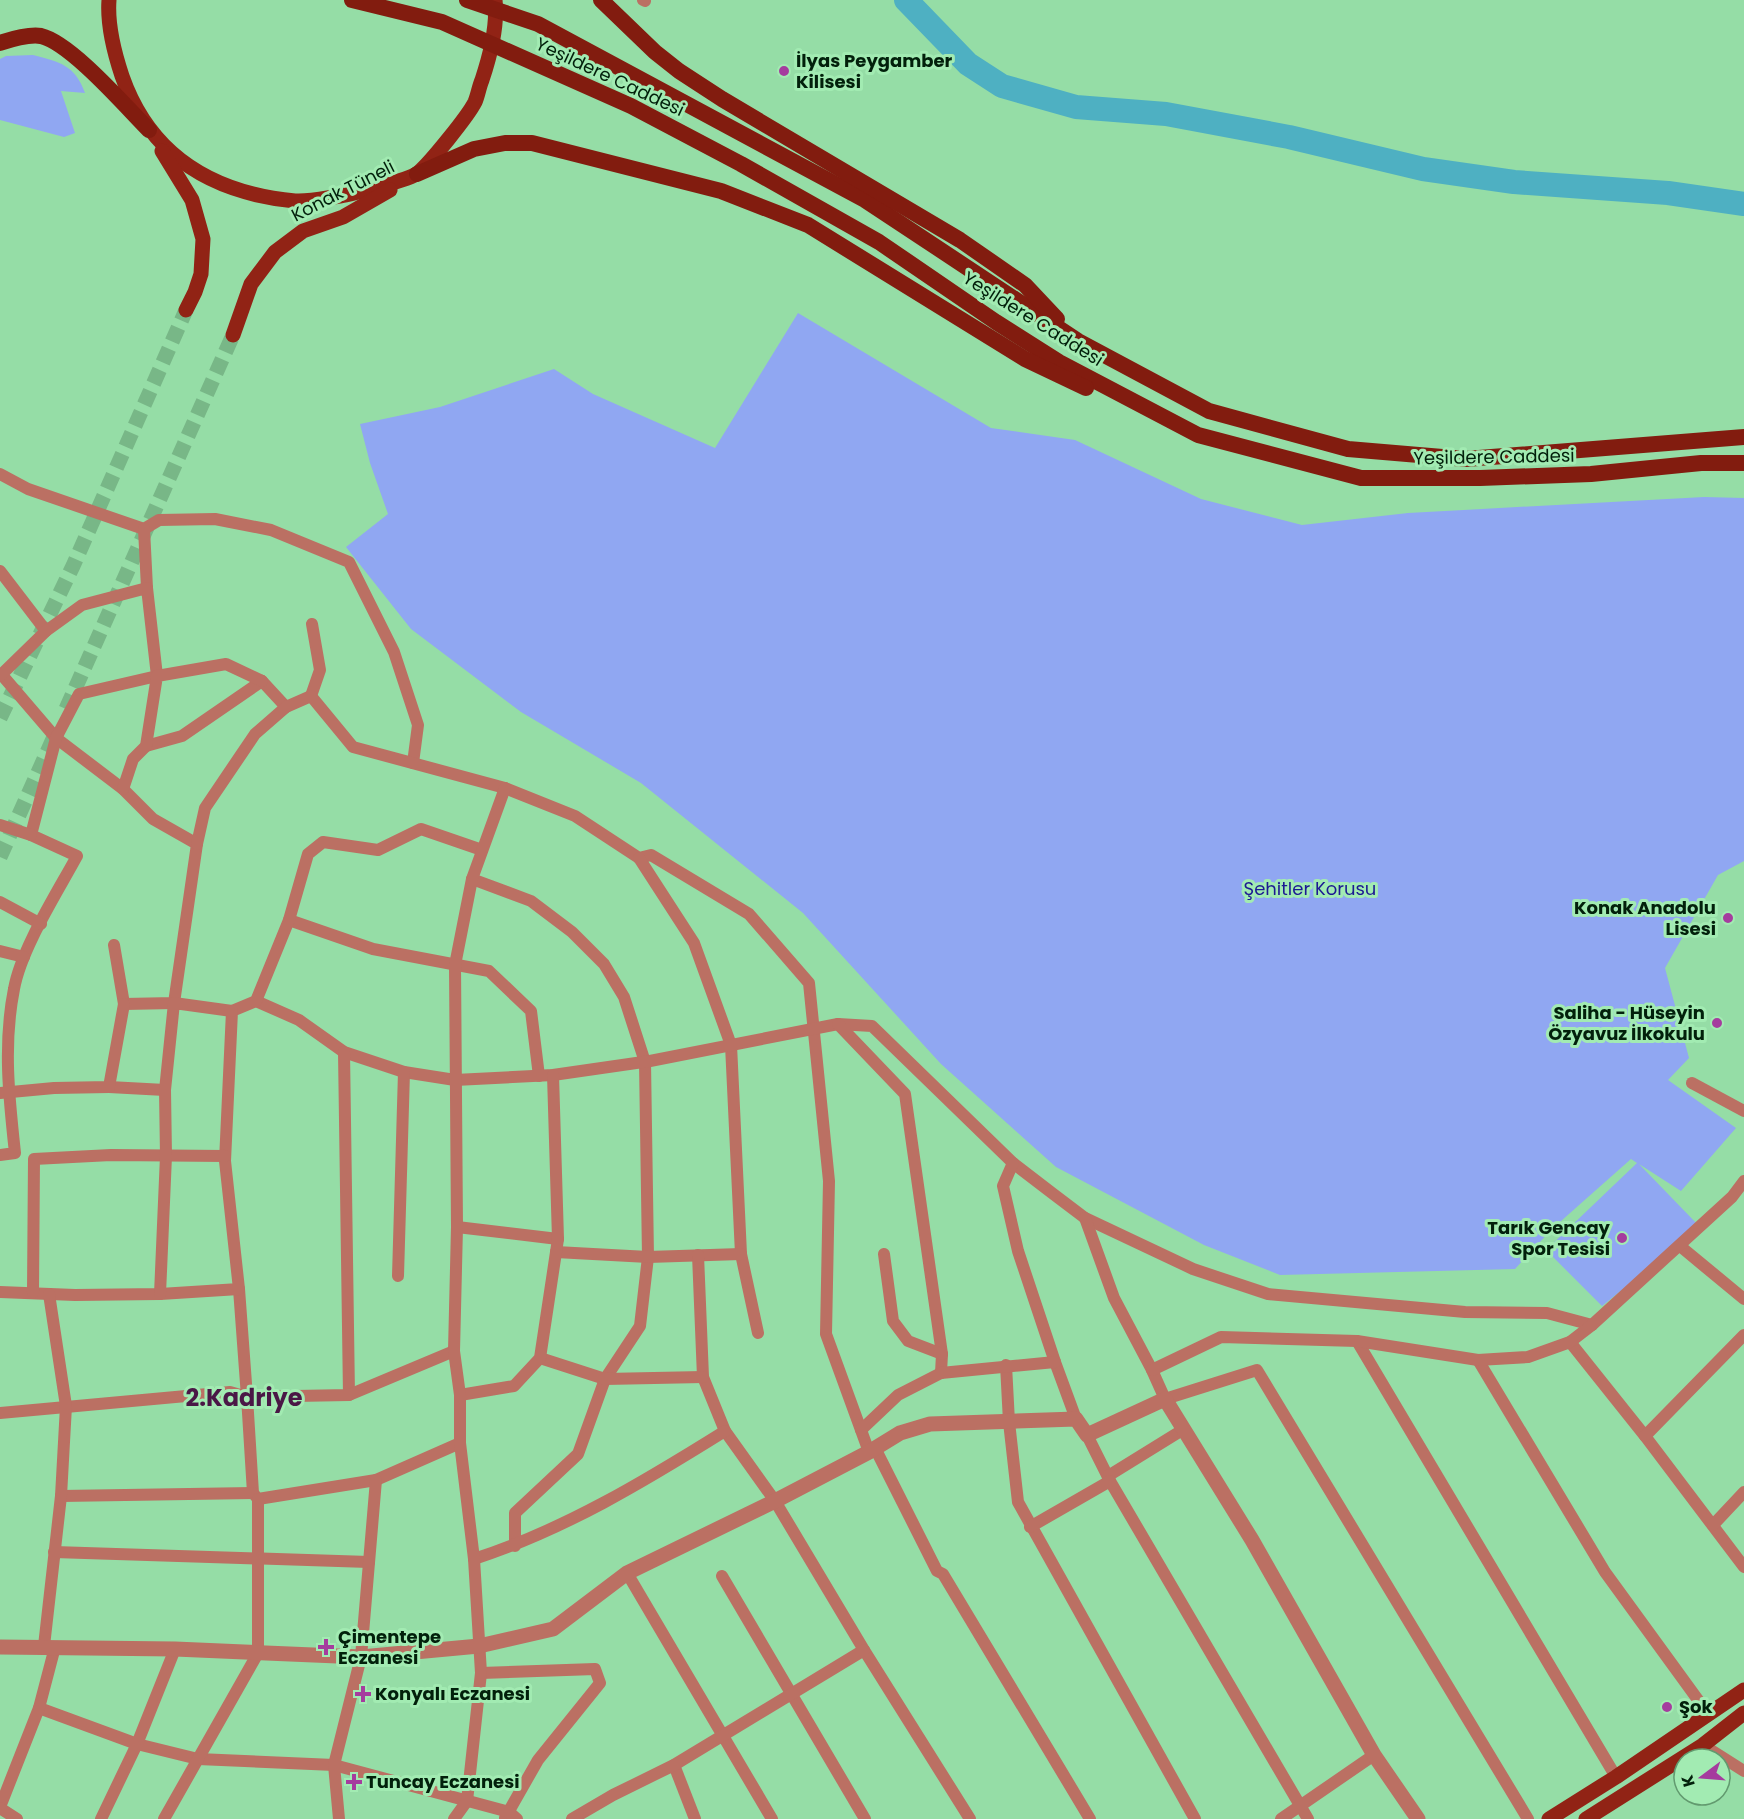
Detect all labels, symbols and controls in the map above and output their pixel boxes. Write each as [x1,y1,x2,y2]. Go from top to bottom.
street label: Yeşildere Caddesi [532,31,689,122]
place label: İlyas Peygamber Kilisesi [796,48,953,94]
marker: İlyas Peygamber Kilisesi [777,64,791,78]
street label: Konak Tüneli [287,154,399,227]
street label: Yeşildere Caddesi [958,265,1108,372]
street label: Yeşildere Caddesi [1413,443,1575,470]
park label: Şehitler Korusu [1244,876,1376,901]
place label: Konak Anadolu Lisesi [1574,895,1716,941]
marker: Konak Anadolu Lisesi [1721,911,1735,925]
place label: Saliha - Hüseyin Özyavuz İlkokulu [1548,1000,1705,1046]
marker: Saliha - Hüseyin Özyavuz İlkokulu [1710,1016,1724,1030]
place label: Tarık Gencay Spor Tesisi [1487,1215,1611,1261]
marker: Tarık Gencay Spor Tesisi [1615,1231,1629,1245]
district label: 2.Kadriye [185,1381,303,1414]
place label: Çimentepe Eczanesi [338,1624,441,1670]
marker: Çimentepe Eczanesi [319,1640,333,1654]
place label: Konyalı Eczanesi [375,1681,530,1706]
marker: Konyalı Eczanesi [356,1687,370,1701]
place label: Şok [1679,1694,1714,1719]
marker: Şok [1660,1700,1674,1714]
north arrow [1672,1747,1732,1807]
place label: Tuncay Eczanesi [366,1769,520,1794]
text: K [1675,1772,1701,1790]
marker: Tuncay Eczanesi [347,1775,361,1789]

